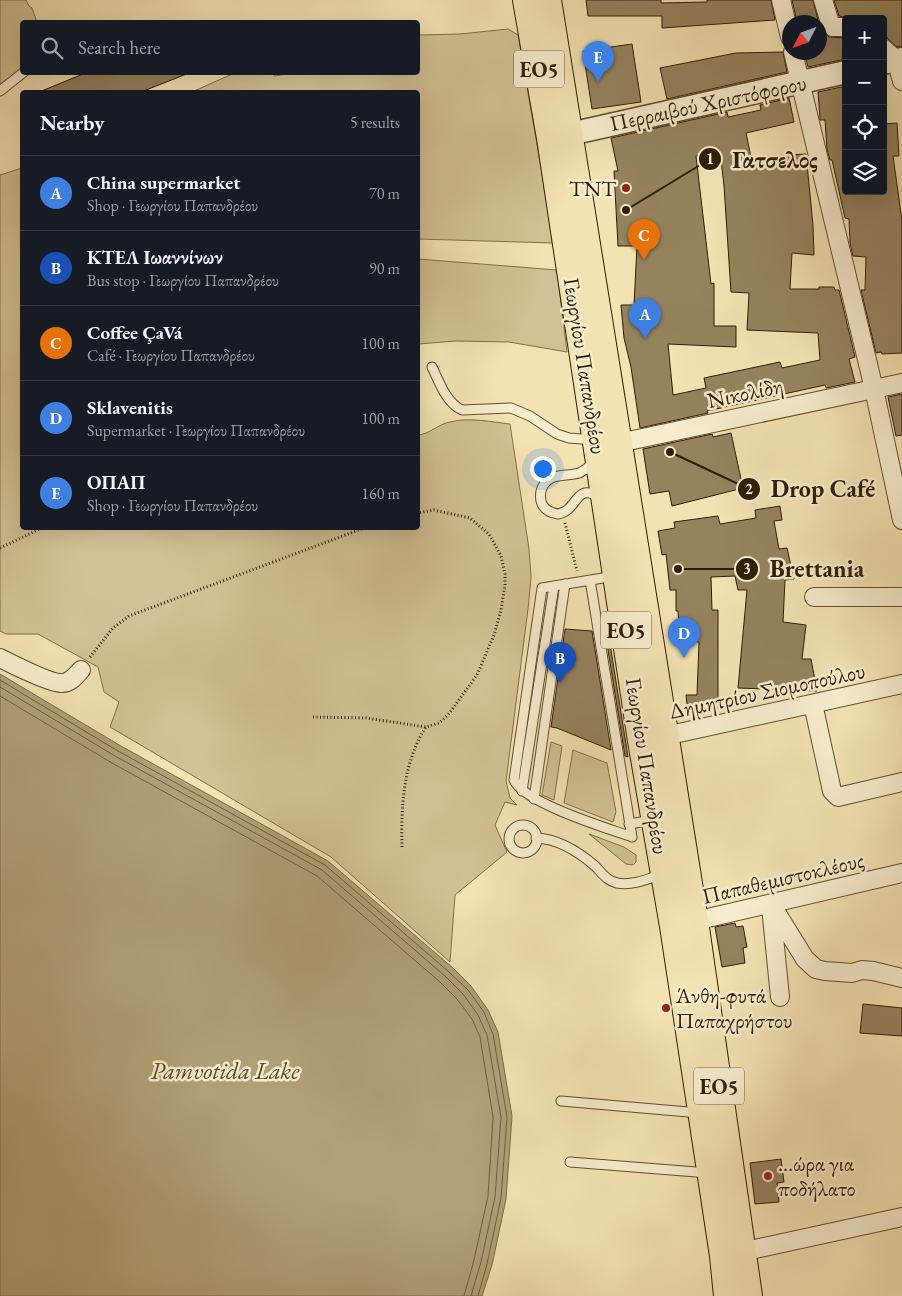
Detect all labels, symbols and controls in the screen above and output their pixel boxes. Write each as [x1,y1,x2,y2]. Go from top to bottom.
north arrow [782,15,827,60]
map controls [842,15,887,195]
button: + [842,15,887,60]
search box [20,20,420,75]
icon: search [38,34,66,62]
text: Search here [78,35,160,60]
pin: E [582,41,614,82]
road number: ΕΟ5 [514,51,564,88]
button: − [842,60,887,105]
street label: Περραιβού Χριστόφορου [607,68,809,138]
button: locate [842,105,887,150]
text: Nearby [40,109,104,136]
text: 5 results [350,112,400,133]
callout: Γατσελος [697,140,828,179]
text: Γατσελος [732,144,818,175]
text: 1 [706,149,714,168]
button: layers [842,150,887,195]
text: China supermarket [87,170,240,195]
place label: TNT [569,174,616,203]
marker: TNT [620,182,632,194]
text: A [50,183,62,204]
text: 70 m [369,183,400,204]
text: Shop · Γεωργίου Παπανδρέου [87,195,258,216]
pin: C [628,219,660,260]
text: ΚΤΕΛ Ιωαννίνων [87,245,223,270]
text: B [51,258,61,279]
text: 90 m [369,258,400,279]
text: Bus stop · Γεωργίου Παπανδρέου [87,270,279,291]
street label: Γεωργίου Παπανδρέου [557,276,613,456]
pin: A [629,298,661,339]
text: Coffee ÇaVá [87,320,182,345]
text: C [50,333,62,354]
text: 100 m [361,333,400,354]
text: Café · Γεωργίου Παπανδρέου [87,345,255,366]
street label: Νικολίδη [705,371,785,415]
text: Sklavenitis [87,395,173,420]
text: D [50,408,62,429]
text: 100 m [361,408,400,429]
text: Supermarket · Γεωργίου Παπανδρέου [87,420,305,441]
your location [530,456,556,482]
callout: Drop Café [736,469,885,508]
text: ΟΠΑΠ [87,470,145,495]
text: Drop Café [771,473,875,504]
text: 2 [745,479,753,498]
text: E [51,483,61,504]
text: 160 m [361,483,400,504]
text: Shop · Γεωργίου Παπανδρέου [87,495,258,516]
callout: Brettania [735,550,874,589]
text: Brettania [770,553,865,584]
text: 3 [743,559,751,578]
road number: ΕΟ5 [601,612,651,648]
pin: D [668,617,700,658]
pin: B [544,642,576,683]
street label: Δημητρίου Σιομοπούλου [666,656,868,726]
street label: Γεωργίου Παπανδρέου [619,676,675,856]
street label: Παπαθεμιστοκλέους [699,845,867,911]
place label: Άνθη-φυτά Παπαχρήστου [675,981,793,1035]
marker: Άνθη-φυτά Παπαχρήστου [660,1002,672,1014]
water label: Pamvotida Lake [151,1055,300,1086]
road number: ΕΟ5 [694,1068,744,1104]
place label: ...ώρα για ποδήλατο [778,1149,856,1203]
marker: ...ώρα για ποδήλατο [762,1170,774,1182]

